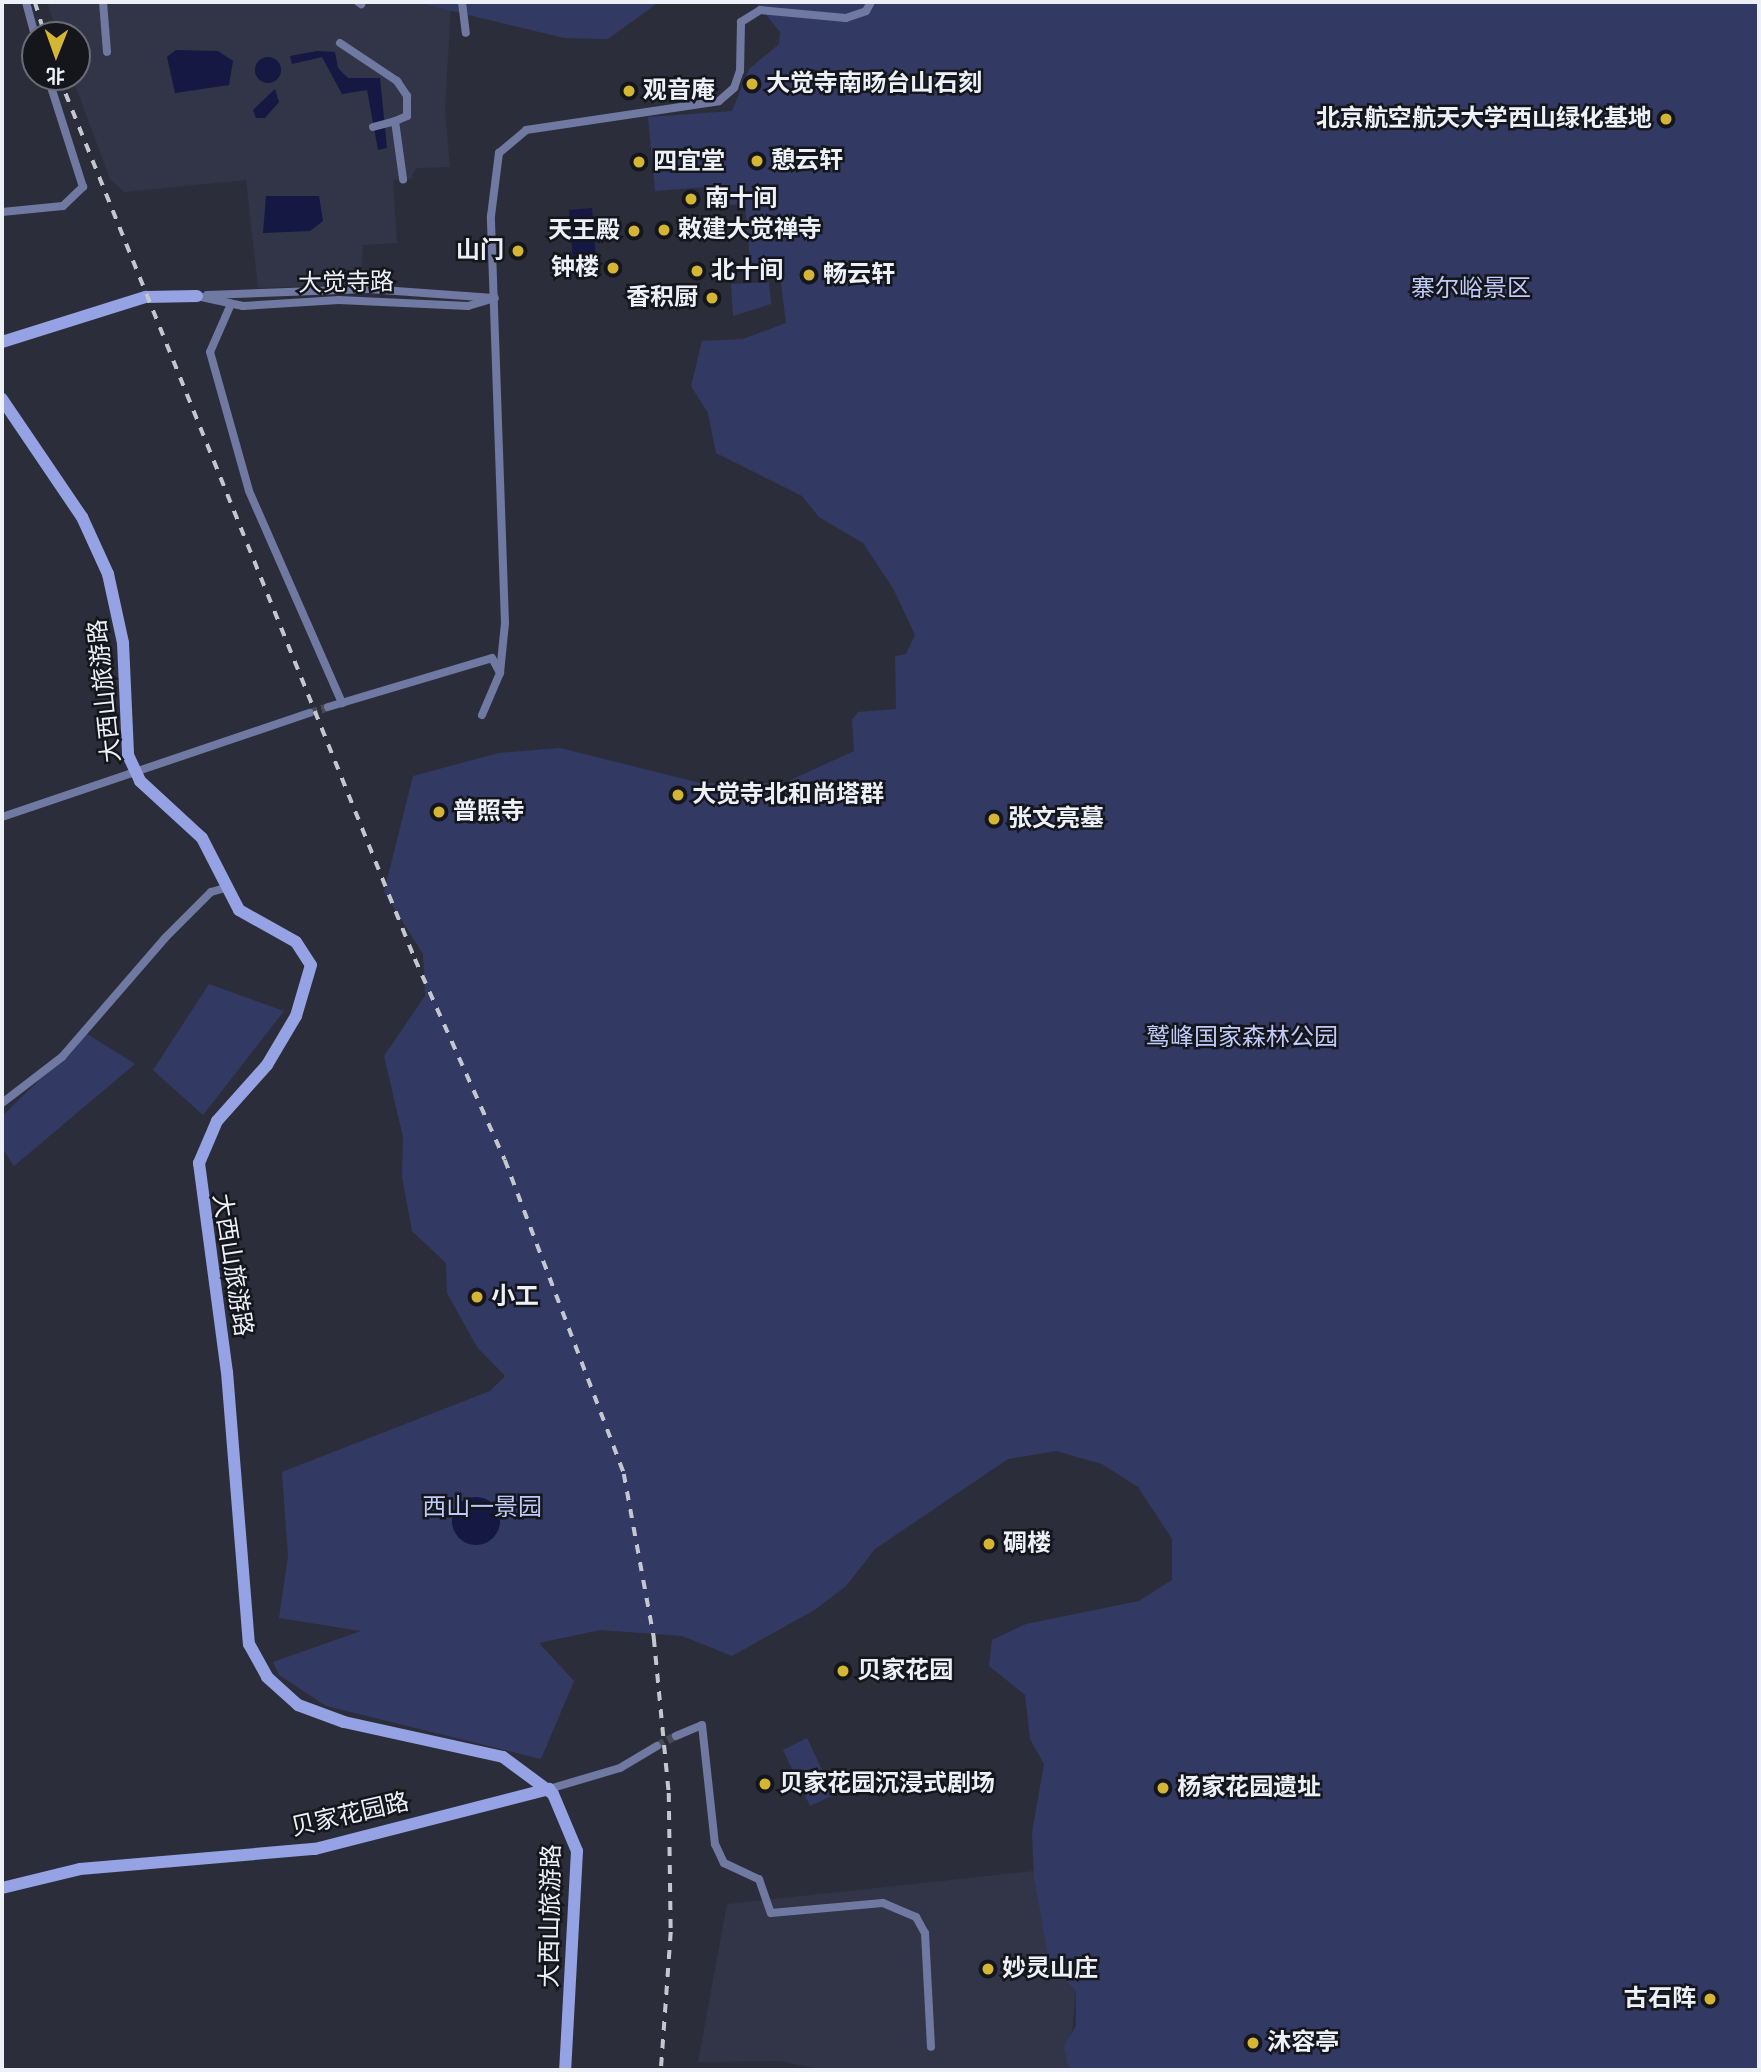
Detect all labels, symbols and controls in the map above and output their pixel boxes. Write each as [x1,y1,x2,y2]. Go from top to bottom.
north arrow [21,21,91,91]
text: 北 [46,64,65,87]
place label: 大觉寺南旸台山石刻 [766,70,982,98]
marker: 大觉寺南旸台山石刻 [744,76,760,92]
place label: 观音庵 [643,77,715,105]
marker: 观音庵 [621,83,637,99]
place label: 北京航空航天大学西山绿化基地 [1316,105,1652,133]
marker: 北京航空航天大学西山绿化基地 [1658,111,1674,127]
place label: 憩云轩 [771,147,843,175]
place label: 四宜堂 [653,148,725,176]
marker: 憩云轩 [749,153,765,169]
marker: 四宜堂 [631,154,647,170]
place label: 南十间 [705,185,777,213]
marker: 南十间 [683,191,699,207]
place label: 敕建大觉禅寺 [678,216,822,244]
place label: 天王殿 [548,217,620,245]
marker: 敕建大觉禅寺 [656,222,672,238]
marker: 天王殿 [626,223,642,239]
place label: 山门 [456,237,504,265]
marker: 山门 [510,243,526,259]
place label: 钟楼 [551,254,599,282]
place label: 北十间 [711,257,783,285]
marker: 钟楼 [605,260,621,276]
place label: 畅云轩 [823,261,895,289]
marker: 北十间 [689,263,705,279]
marker: 畅云轩 [801,267,817,283]
street label: 大觉寺路 [298,268,394,298]
park label: 寨尔峪景区 [1411,275,1531,303]
place label: 香积厨 [626,284,698,312]
marker: 香积厨 [704,290,720,306]
street label: 大西山旅游路 [83,618,127,764]
place label: 大觉寺北和尚塔群 [692,781,884,809]
marker: 大觉寺北和尚塔群 [670,787,686,803]
place label: 普照寺 [453,798,525,826]
marker: 普照寺 [431,804,447,820]
place label: 张文亮墓 [1008,805,1104,833]
marker: 张文亮墓 [986,811,1002,827]
park label: 鹫峰国家森林公园 [1146,1024,1338,1052]
street label: 大西山旅游路 [207,1192,257,1338]
place label: 小工 [491,1283,539,1311]
marker: 小工 [469,1289,485,1305]
park label: 西山一景园 [422,1494,542,1522]
place label: 碉楼 [1003,1530,1051,1558]
marker: 碉楼 [981,1536,997,1552]
place label: 贝家花园 [857,1657,953,1685]
marker: 贝家花园 [835,1663,851,1679]
place label: 贝家花园沉浸式剧场 [779,1770,995,1798]
place label: 杨家花园遗址 [1177,1774,1321,1802]
marker: 贝家花园沉浸式剧场 [757,1776,773,1792]
marker: 杨家花园遗址 [1155,1780,1171,1796]
street label: 贝家花园路 [288,1787,412,1843]
street label: 大西山旅游路 [535,1844,567,1988]
place label: 妙灵山庄 [1002,1955,1098,1983]
marker: 妙灵山庄 [980,1961,996,1977]
place label: 古石阵 [1624,1985,1696,2013]
marker: 古石阵 [1702,1991,1718,2007]
place label: 沐容亭 [1267,2029,1339,2057]
marker: 沐容亭 [1245,2035,1261,2051]

